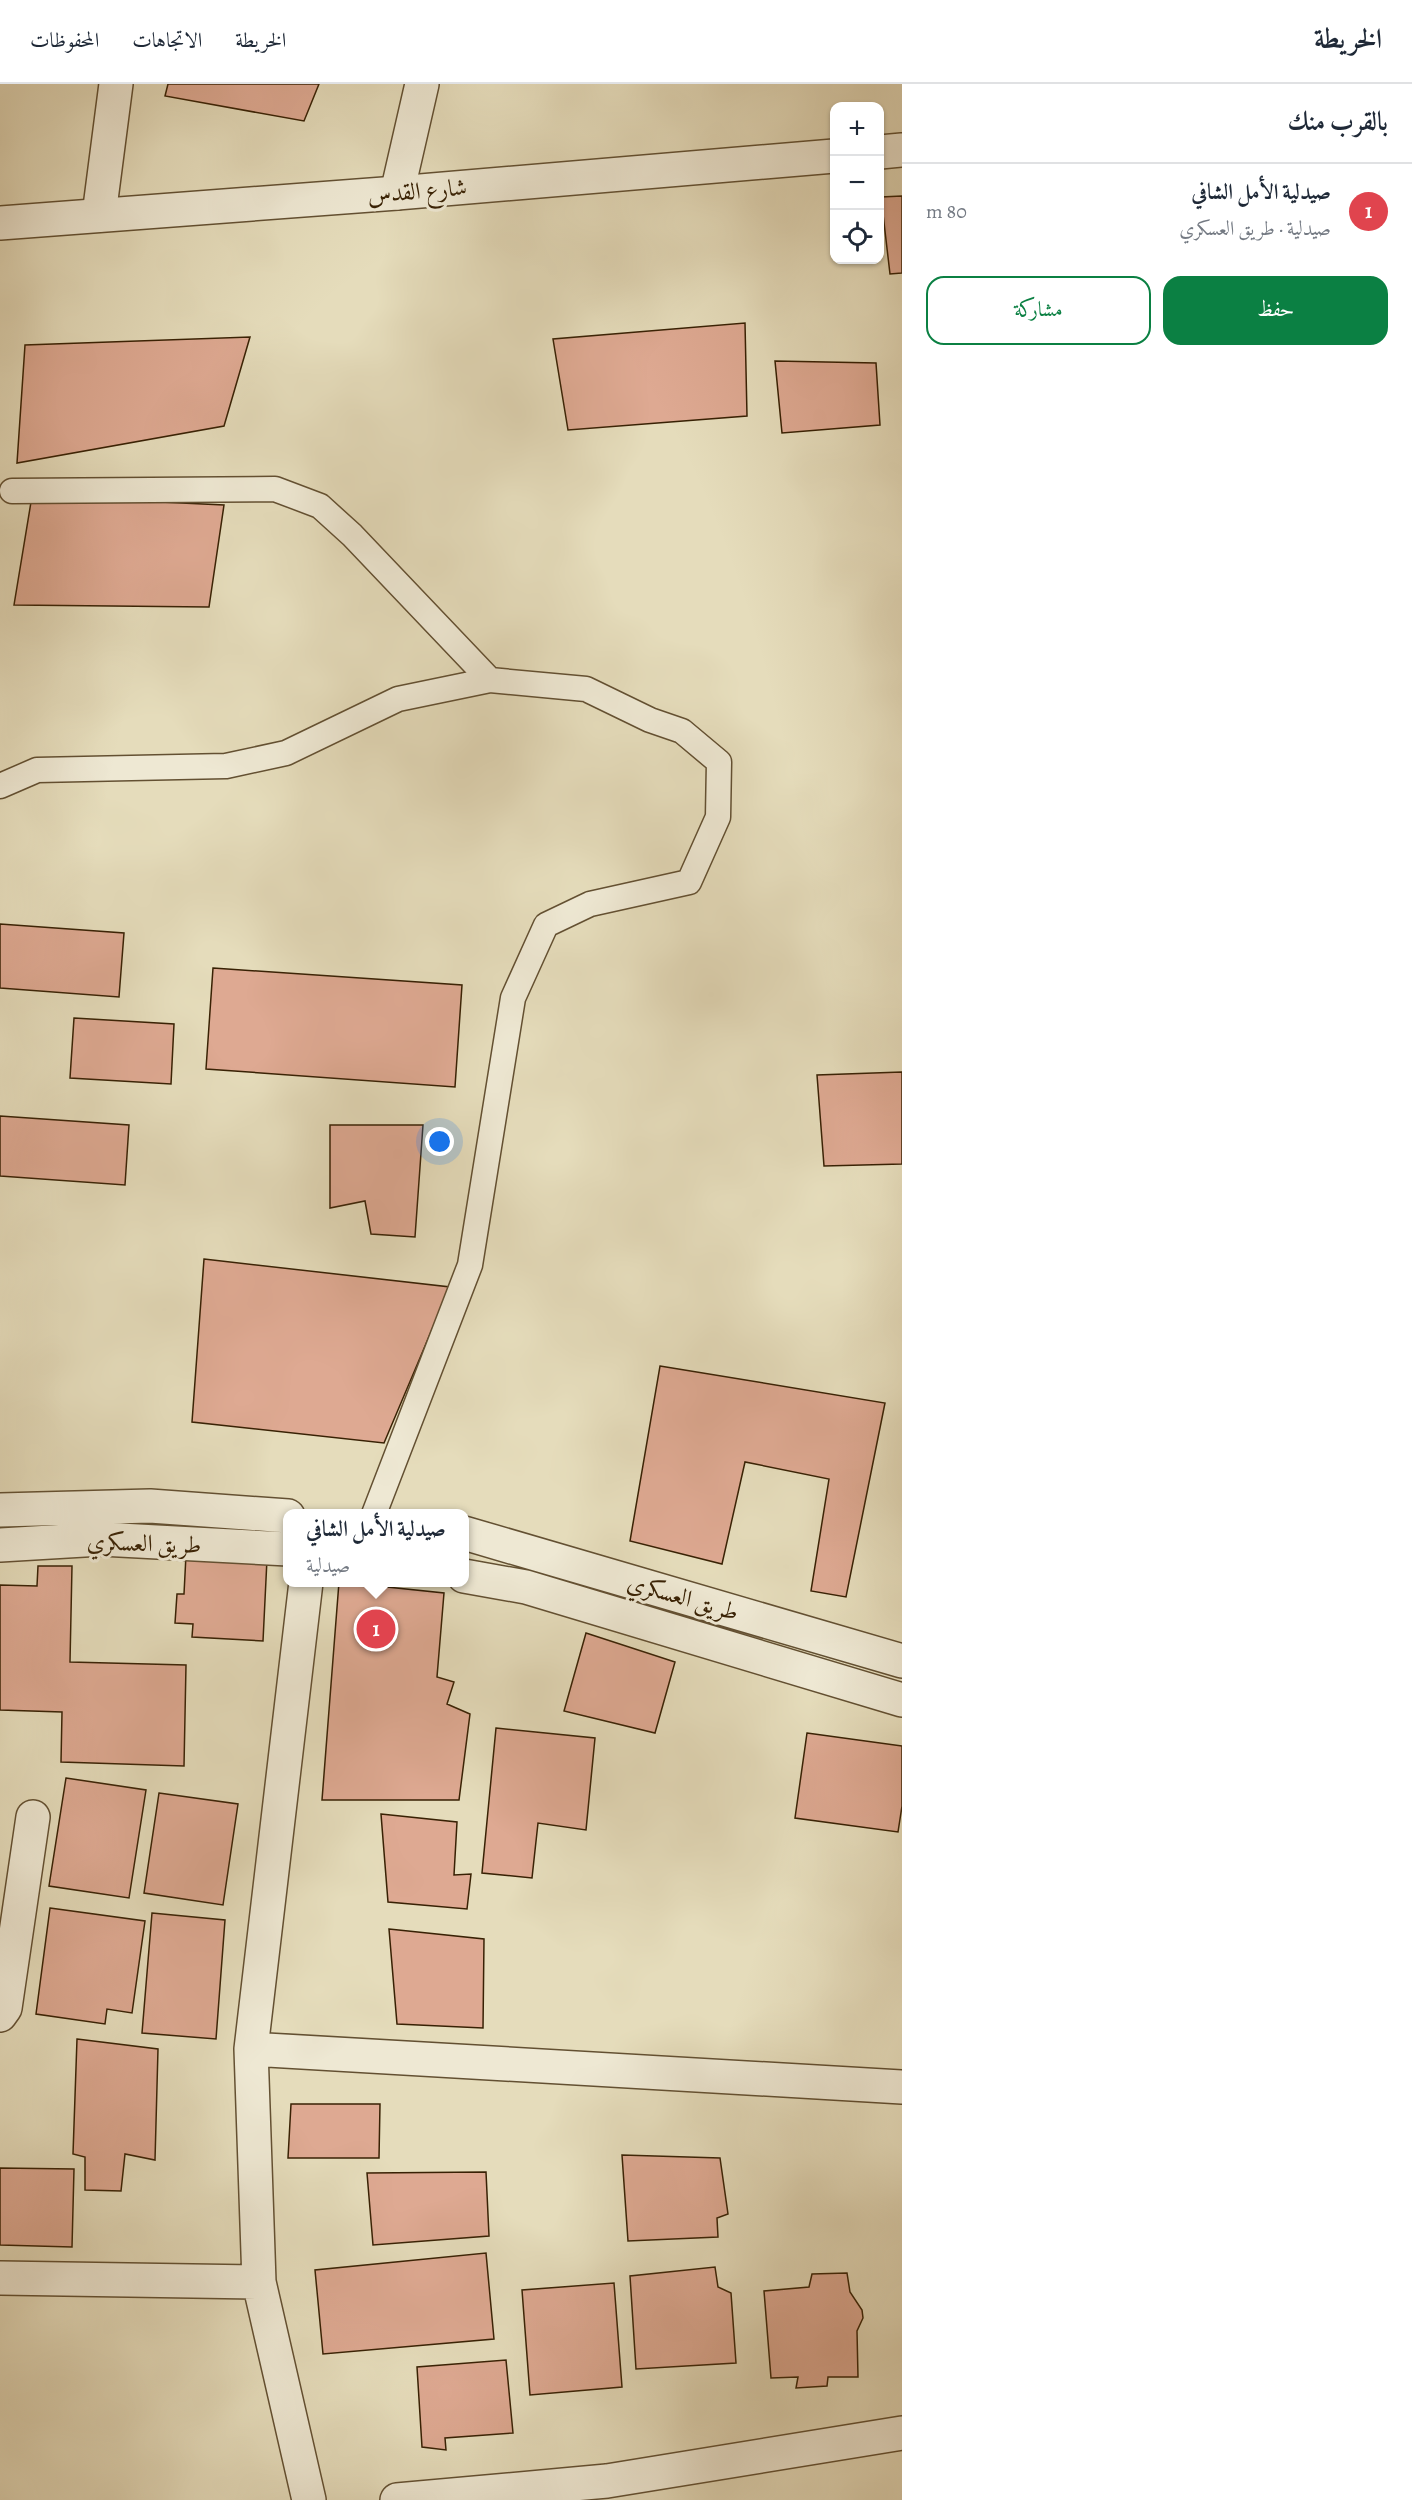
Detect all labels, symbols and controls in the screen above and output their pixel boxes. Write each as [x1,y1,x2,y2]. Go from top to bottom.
text: الخريطة [1314,20,1382,58]
text: المحفوظات [30,26,99,54]
text: الاتجاهات [132,26,202,54]
text: الخريطة [235,26,286,54]
map controls [830,102,884,264]
button: + [830,102,884,156]
text: بالقرب منك [1287,104,1388,139]
button: − [830,156,884,210]
street label: شارع القدس [366,171,469,215]
text: صيدلية الأمل الشافي [1191,177,1331,207]
text: 80 m [926,198,967,225]
text: 1 [1365,198,1372,225]
button: locate [830,210,884,264]
text: صيدلية · طريق العسكري [1179,215,1331,242]
button: مشاركة [926,276,1151,345]
button: حفظ [1163,276,1388,345]
your location [425,1127,454,1156]
popup [283,1509,469,1587]
text: صيدلية الأمل الشافي [306,1514,446,1544]
street label: طريق العسكري [86,1525,202,1564]
text: صيدلية [306,1552,350,1579]
street label: طريق العسكري [623,1566,743,1631]
pin: 1 [356,1606,395,1652]

